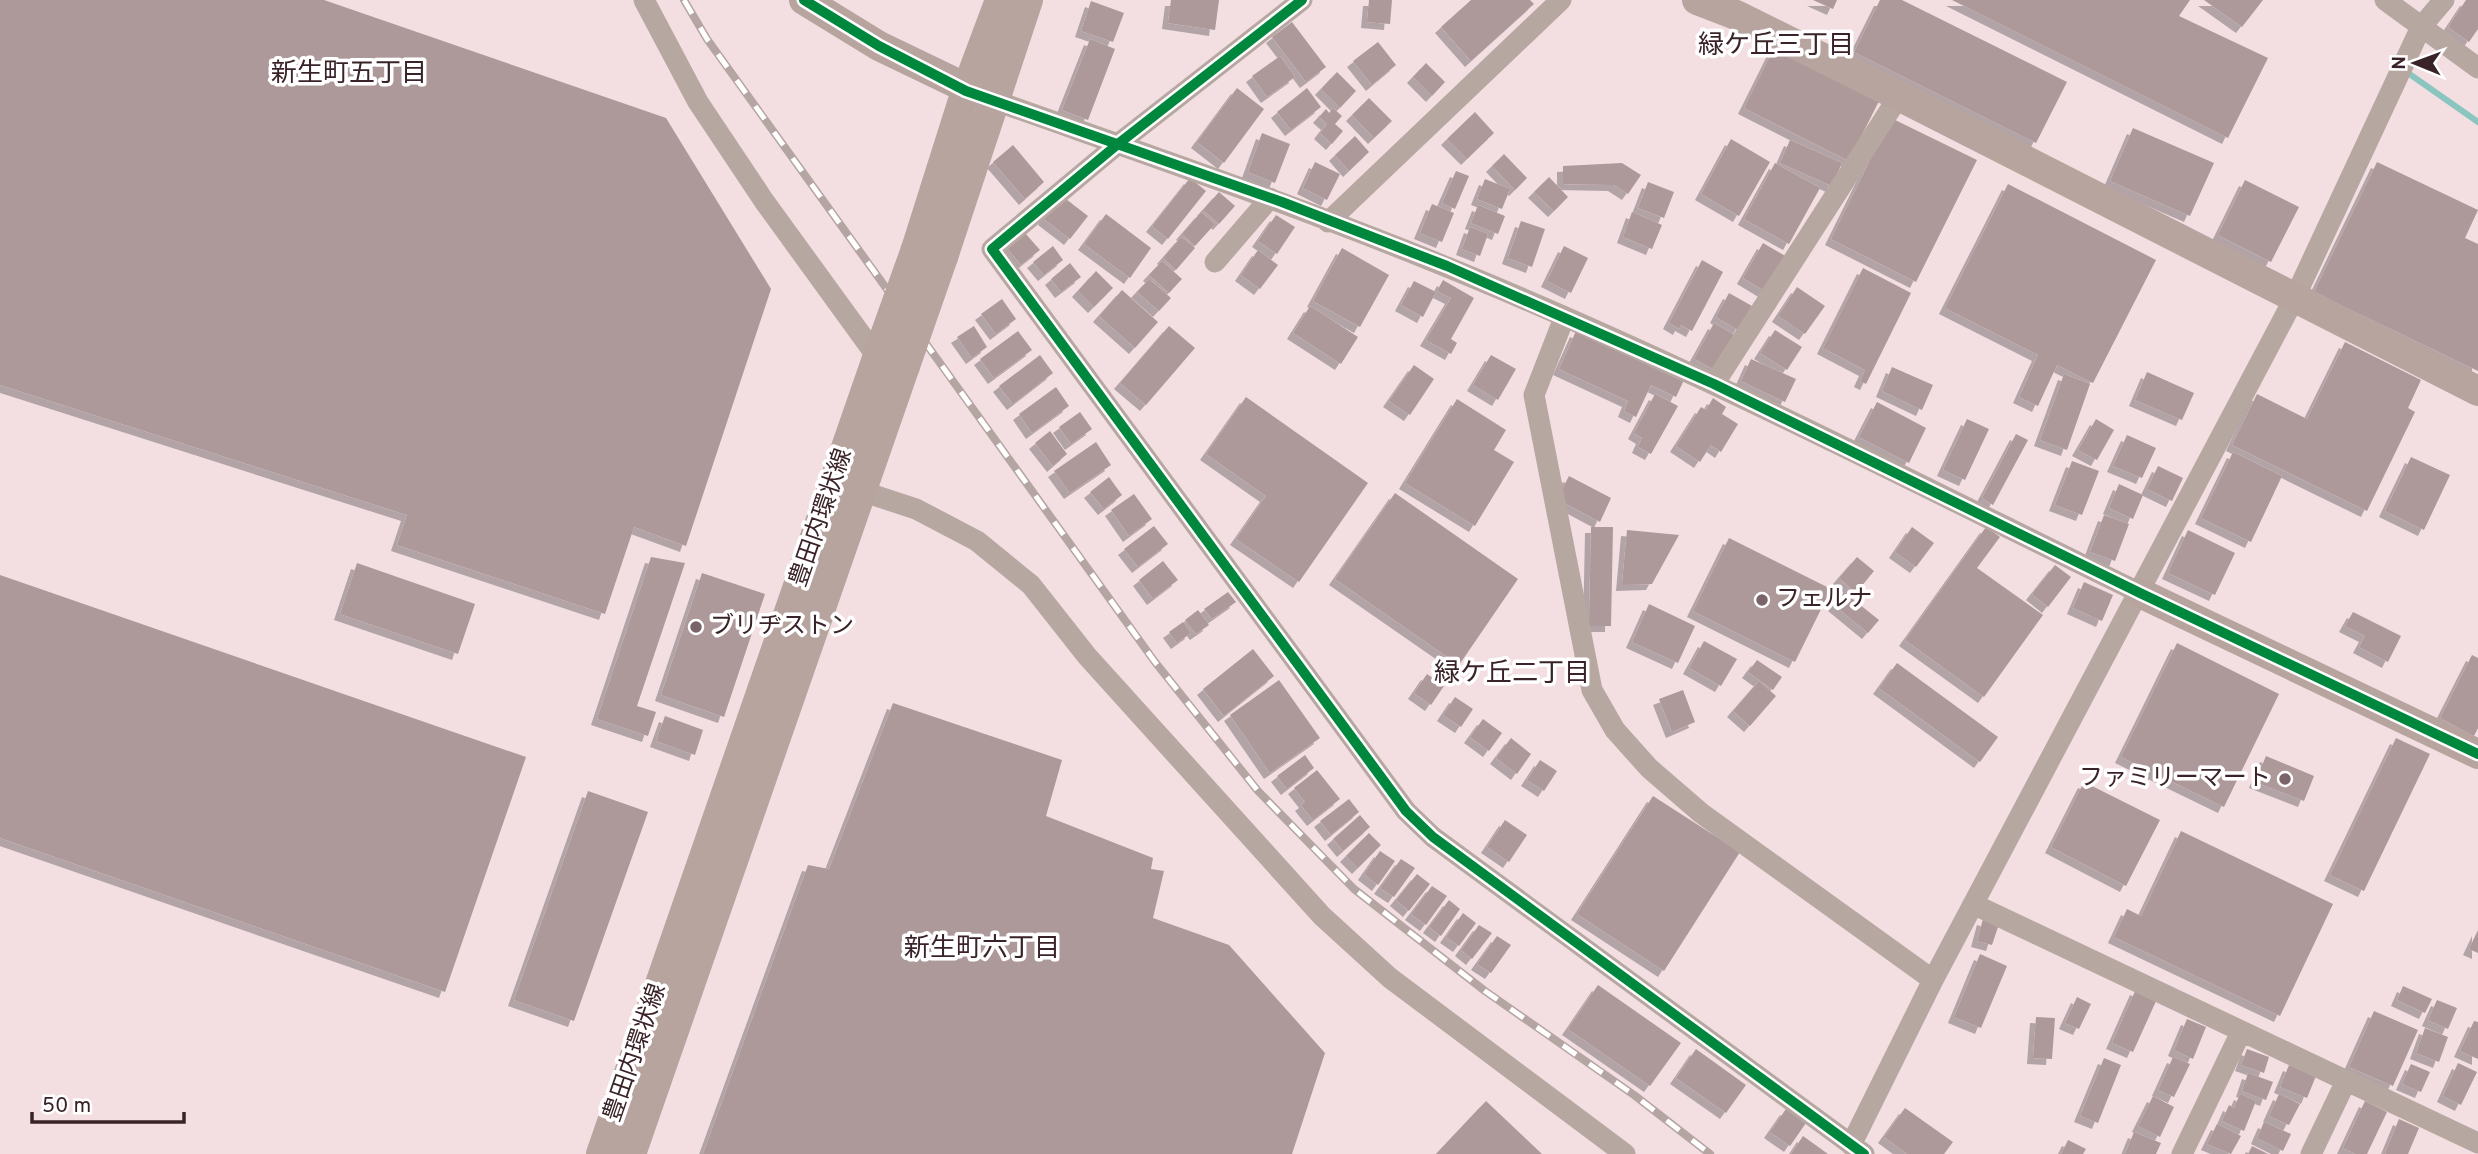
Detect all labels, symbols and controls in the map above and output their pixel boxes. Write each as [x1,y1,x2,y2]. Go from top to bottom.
north arrow [2380,28,2450,98]
district label: 緑ケ丘三丁目 [1698,30,1854,63]
text: N [2388,56,2412,70]
district label: 新生町五丁目 [271,58,427,91]
street label: 豊田内環状線 [784,445,860,591]
place label: フェルナ [1776,585,1872,615]
marker: フェルナ [1754,592,1770,608]
place label: ブリヂストン [710,612,854,642]
marker: ブリヂストン [688,619,704,635]
district label: 緑ケ丘二丁目 [1434,658,1590,691]
place label: ファミリーマート [2079,764,2271,794]
marker: ファミリーマート [2277,771,2293,787]
district label: 新生町六丁目 [904,933,1060,966]
street label: 豊田内環状線 [598,980,674,1126]
scale bar [32,1080,184,1124]
text: 50 m [42,1093,91,1120]

